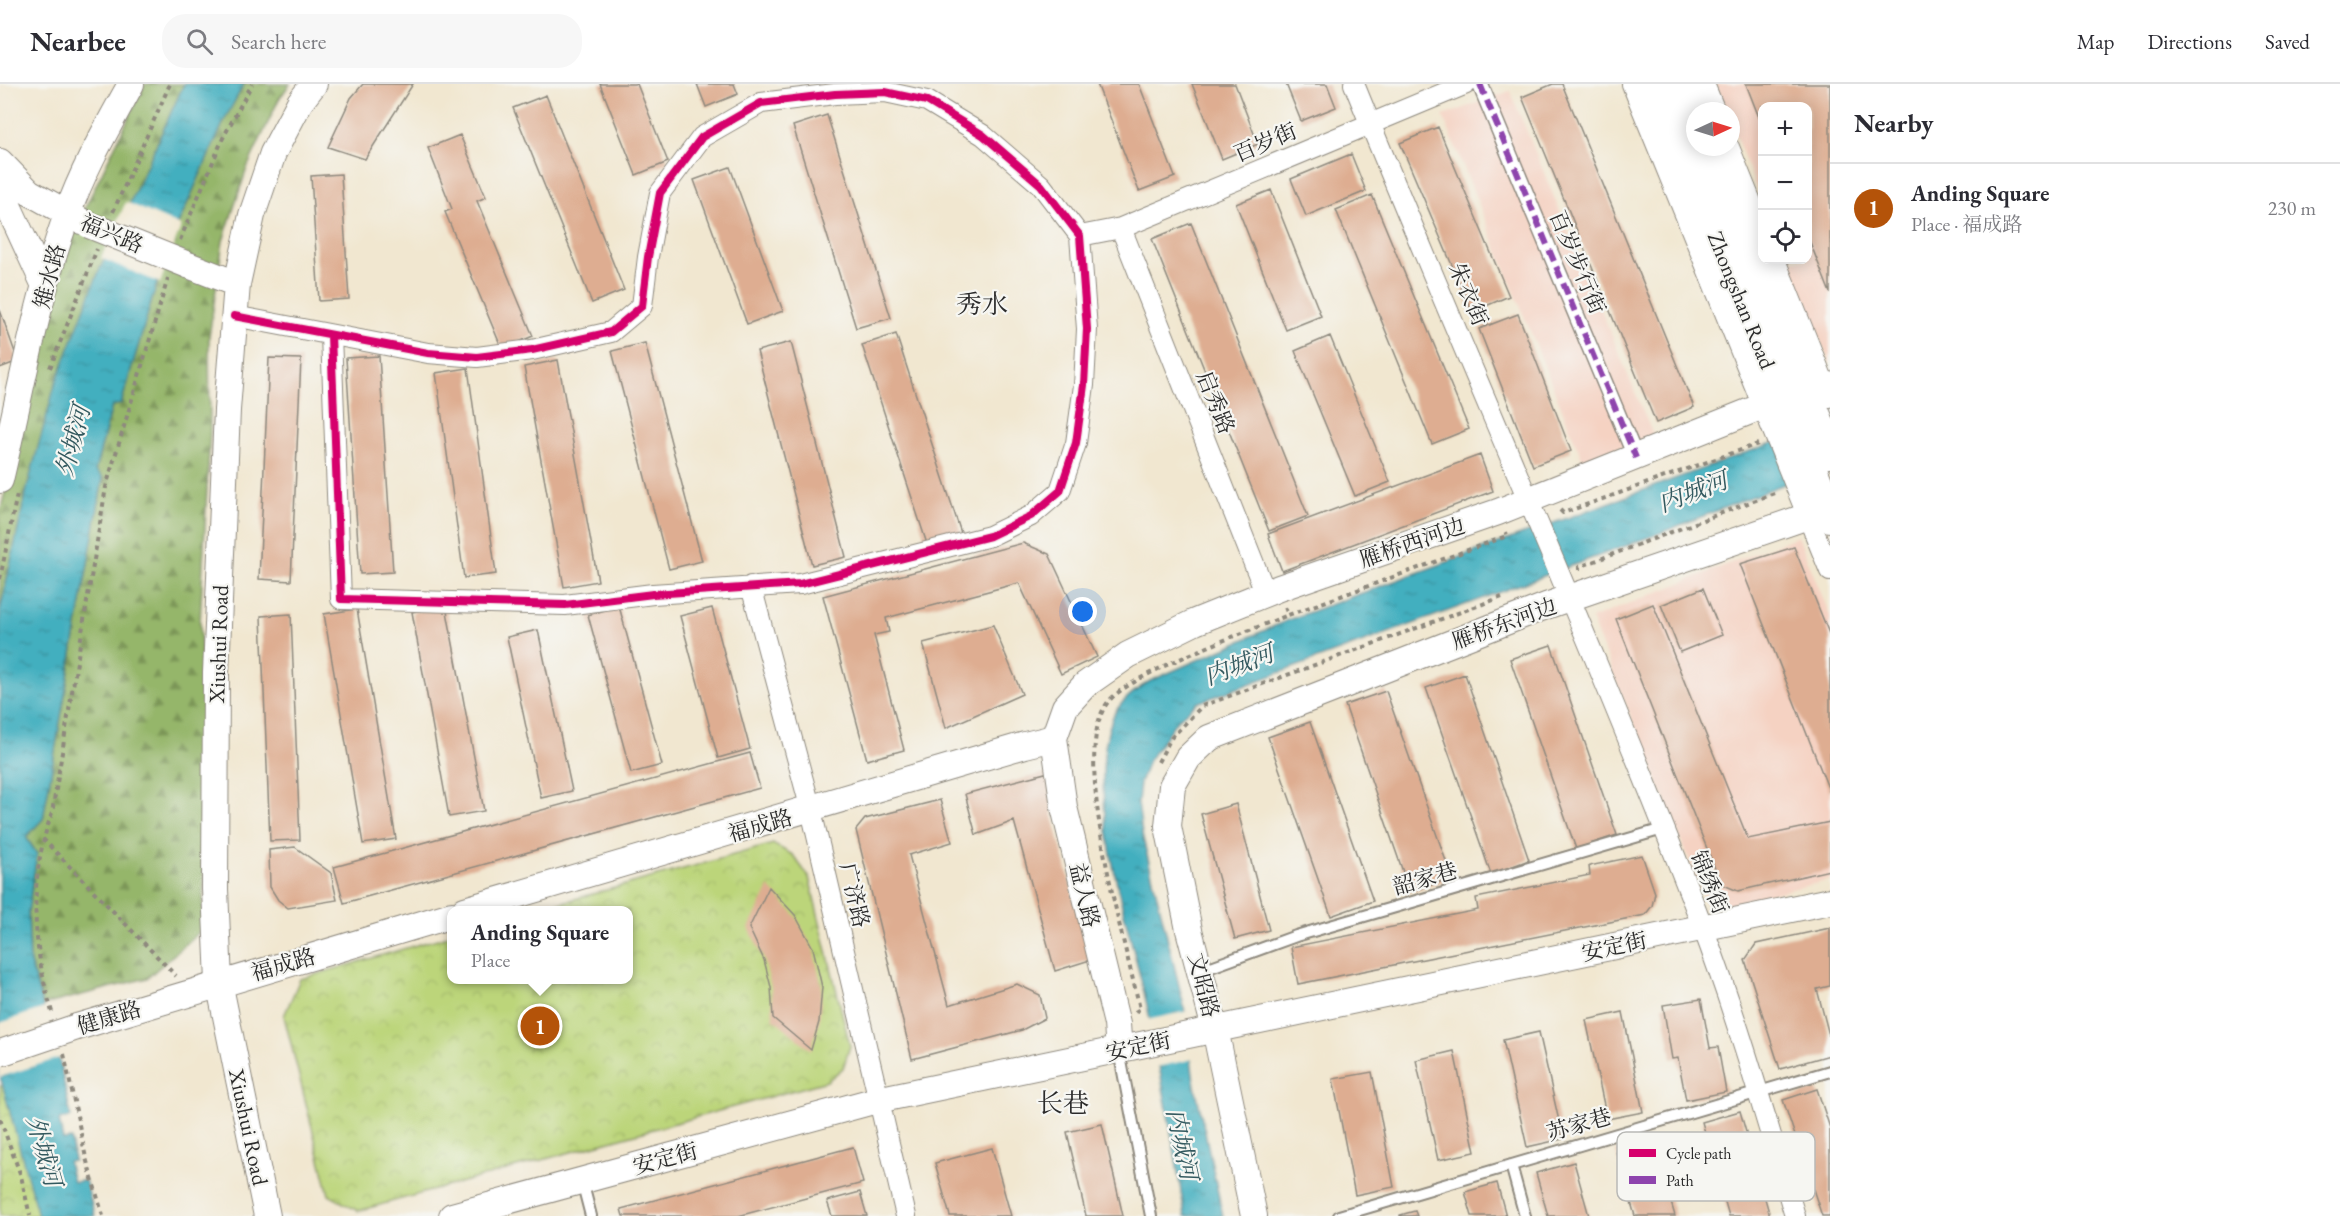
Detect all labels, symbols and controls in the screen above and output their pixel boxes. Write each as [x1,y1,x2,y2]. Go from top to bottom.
search box [162,14,582,68]
text: Nearbee [30,23,126,59]
icon: search [183,25,216,58]
text: Search here [231,27,326,56]
text: Map [2077,28,2114,55]
text: Directions [2147,28,2232,55]
text: Saved [2265,28,2310,55]
north arrow [1686,102,1740,156]
map controls [1758,102,1812,264]
button: + [1758,102,1812,156]
text: Nearby [1854,106,1934,140]
street label: 百岁街 [1229,116,1301,169]
button: − [1758,156,1812,210]
text: Anding Square [1911,179,2049,208]
text: 1 [1868,195,1879,221]
text: 230 m [2268,195,2316,221]
street label: 百岁步行街 [1543,206,1612,318]
street label: 福兴路 [76,207,148,260]
button: locate [1758,210,1812,264]
text: Place · 福成路 [1911,211,2022,237]
street label: Zhongshan Road [1701,227,1783,374]
street label: 雉水路 [27,240,72,312]
street label: 朱衣街 [1442,258,1495,330]
district label: 秀水 [956,287,1008,321]
street label: 启秀路 [1190,366,1241,438]
water label: 外城河 [48,398,98,480]
water label: 内城河 [1654,463,1736,519]
street label: 雁桥西河边 [1355,511,1469,574]
street label: Xiushui Road [202,583,235,705]
street label: 雁桥东河边 [1448,591,1561,656]
your location [1068,597,1097,626]
water label: 内城河 [1200,636,1282,692]
street label: 福成路 [724,802,796,849]
street label: 锦绣街 [1684,846,1735,918]
street label: 韶家巷 [1389,855,1461,902]
street label: 广济路 [833,860,876,931]
street label: 益人路 [1063,860,1106,931]
popup [447,906,633,984]
text: Anding Square [471,918,609,947]
street label: 安定街 [1579,925,1649,968]
street label: 福成路 [247,941,319,988]
text: Place [471,947,510,973]
street label: 文昭路 [1181,950,1226,1021]
street label: 健康路 [73,994,145,1041]
pin: 1 [520,1004,560,1048]
street label: 安定街 [1103,1025,1173,1068]
street label: Xiushui Road [222,1065,275,1189]
district label: 长巷 [1037,1086,1089,1120]
street label: 苏家巷 [1543,1101,1615,1148]
water label: 内城河 [1160,1105,1206,1186]
water label: 外城河 [20,1112,70,1194]
legend [1617,1132,1815,1201]
street label: 安定街 [629,1136,701,1181]
text: Cycle path [1666,1143,1731,1164]
text: Path [1666,1170,1694,1191]

